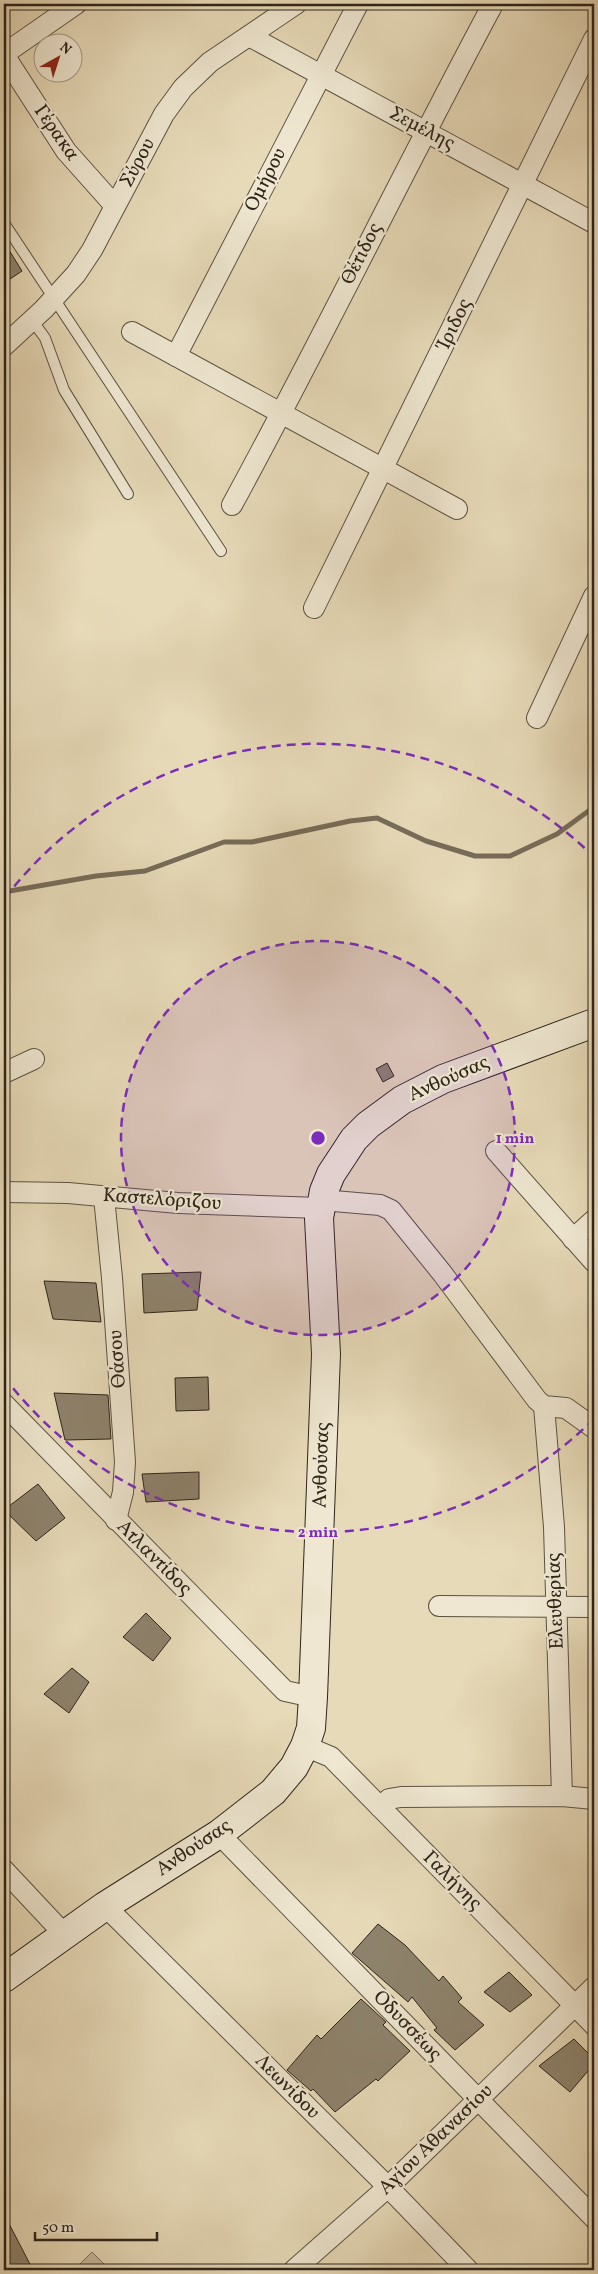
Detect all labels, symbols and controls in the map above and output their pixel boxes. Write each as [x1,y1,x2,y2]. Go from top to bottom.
north arrow [32,32,82,82]
text: N [55,38,75,60]
street label: Γέρακα [26,99,86,167]
street label: Σεμέλης [384,100,460,158]
street label: Σύρου [113,133,163,193]
street label: Ομήρου [238,143,294,217]
street label: Θέτιδος [334,218,390,290]
street label: Ίριδος [430,294,479,356]
street label: Ανθούσας [404,1049,494,1109]
centre of rings [309,1129,327,1147]
text: 1 min [496,1129,534,1150]
street label: Καστελόριζου [102,1182,222,1218]
street label: Θάσου [102,1329,134,1389]
street label: Ανθούσας [307,1422,337,1508]
street label: Ατλαντίδος [110,1514,198,1602]
text: 2 min [298,1523,338,1544]
street label: Ελευθερίας [540,1552,572,1650]
street label: Ανθούσας [151,1812,237,1884]
street label: Γαλήνης [416,1845,488,1917]
street label: Οδυσσέως [366,1984,448,2068]
street label: Λεωνίδου [248,2048,326,2126]
street label: Αγίου Αθανασίου [372,2078,500,2202]
scale bar [35,2209,158,2241]
text: 50 m [42,2218,74,2239]

